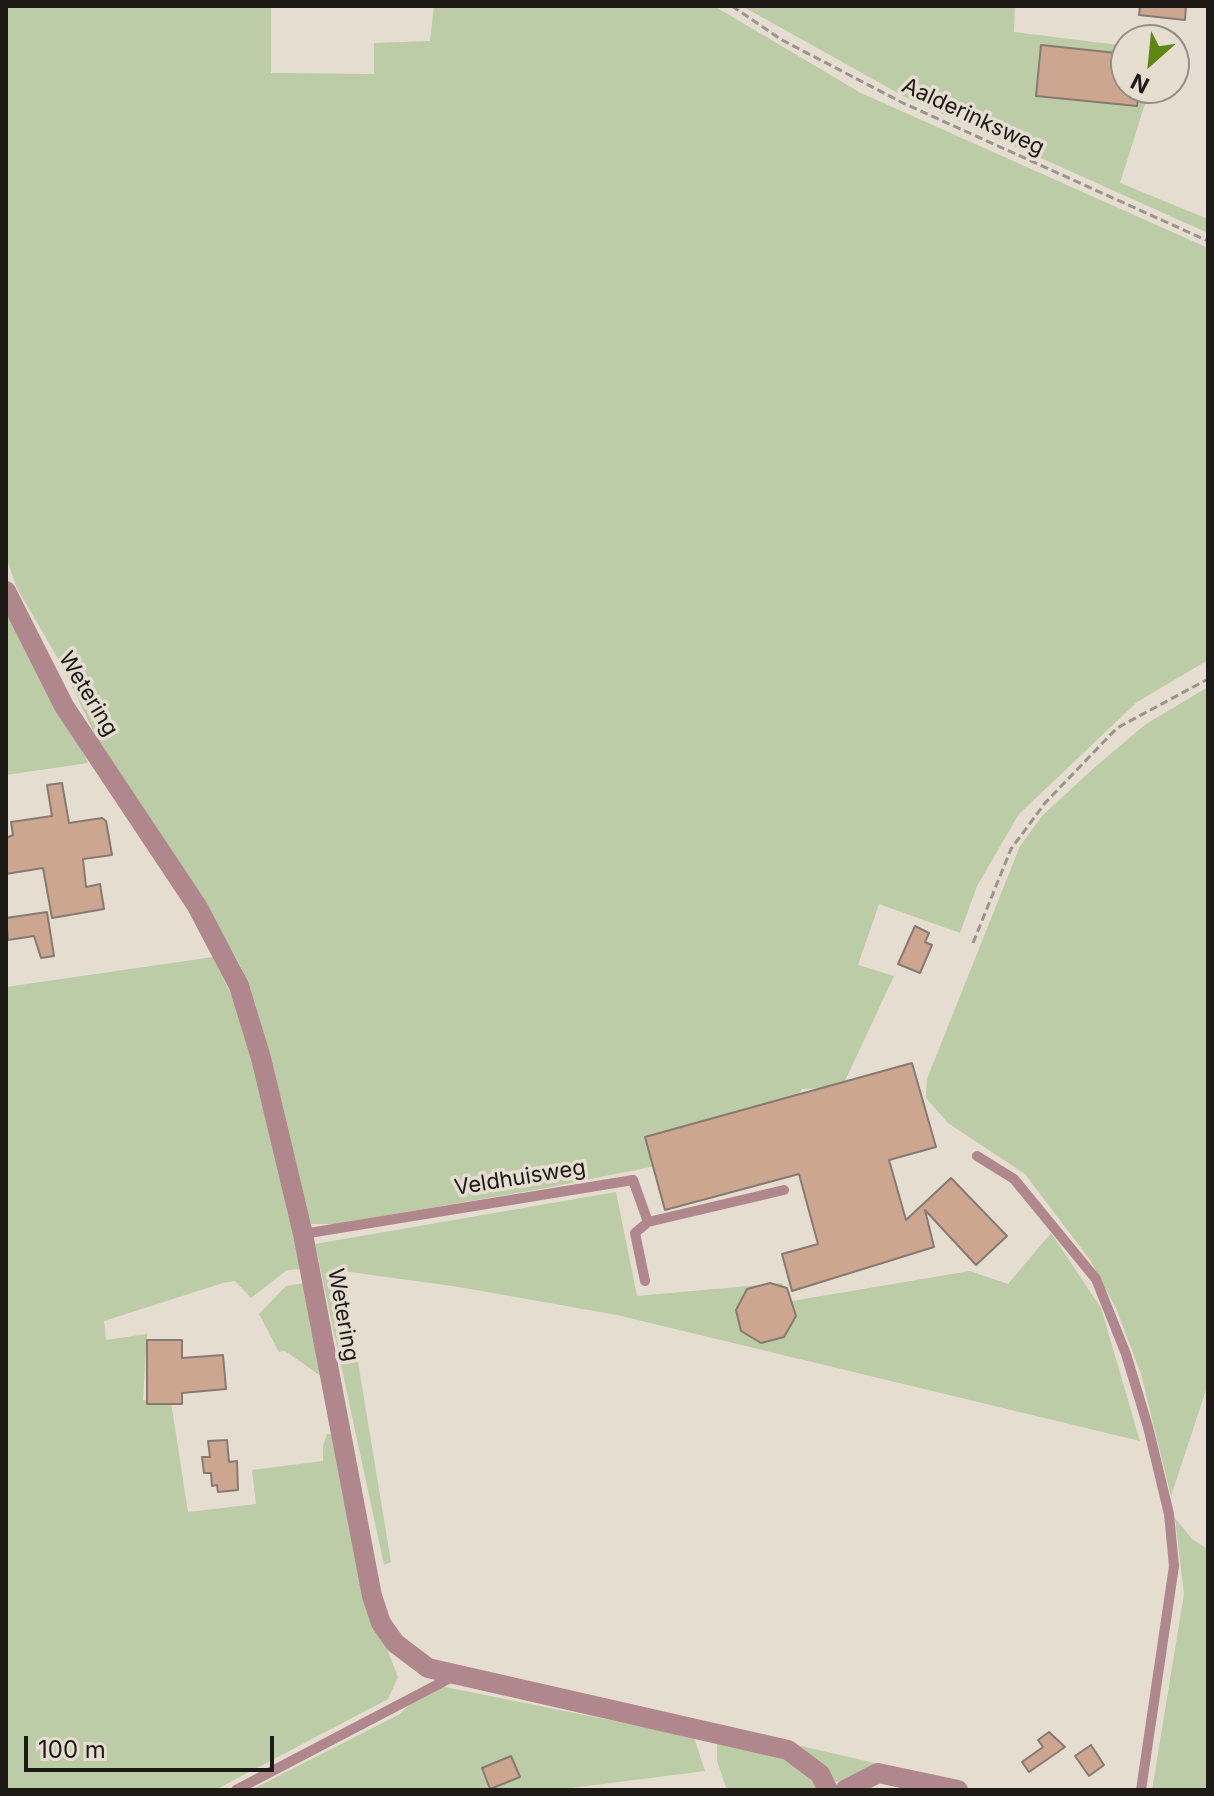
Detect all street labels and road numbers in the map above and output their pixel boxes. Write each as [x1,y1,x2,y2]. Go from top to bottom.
street label: Aalderinksweg [898,73,1048,161]
street label: Wetering [53,647,123,741]
street label: Veldhuisweg [452,1155,588,1201]
street label: Wetering [322,1267,364,1363]

